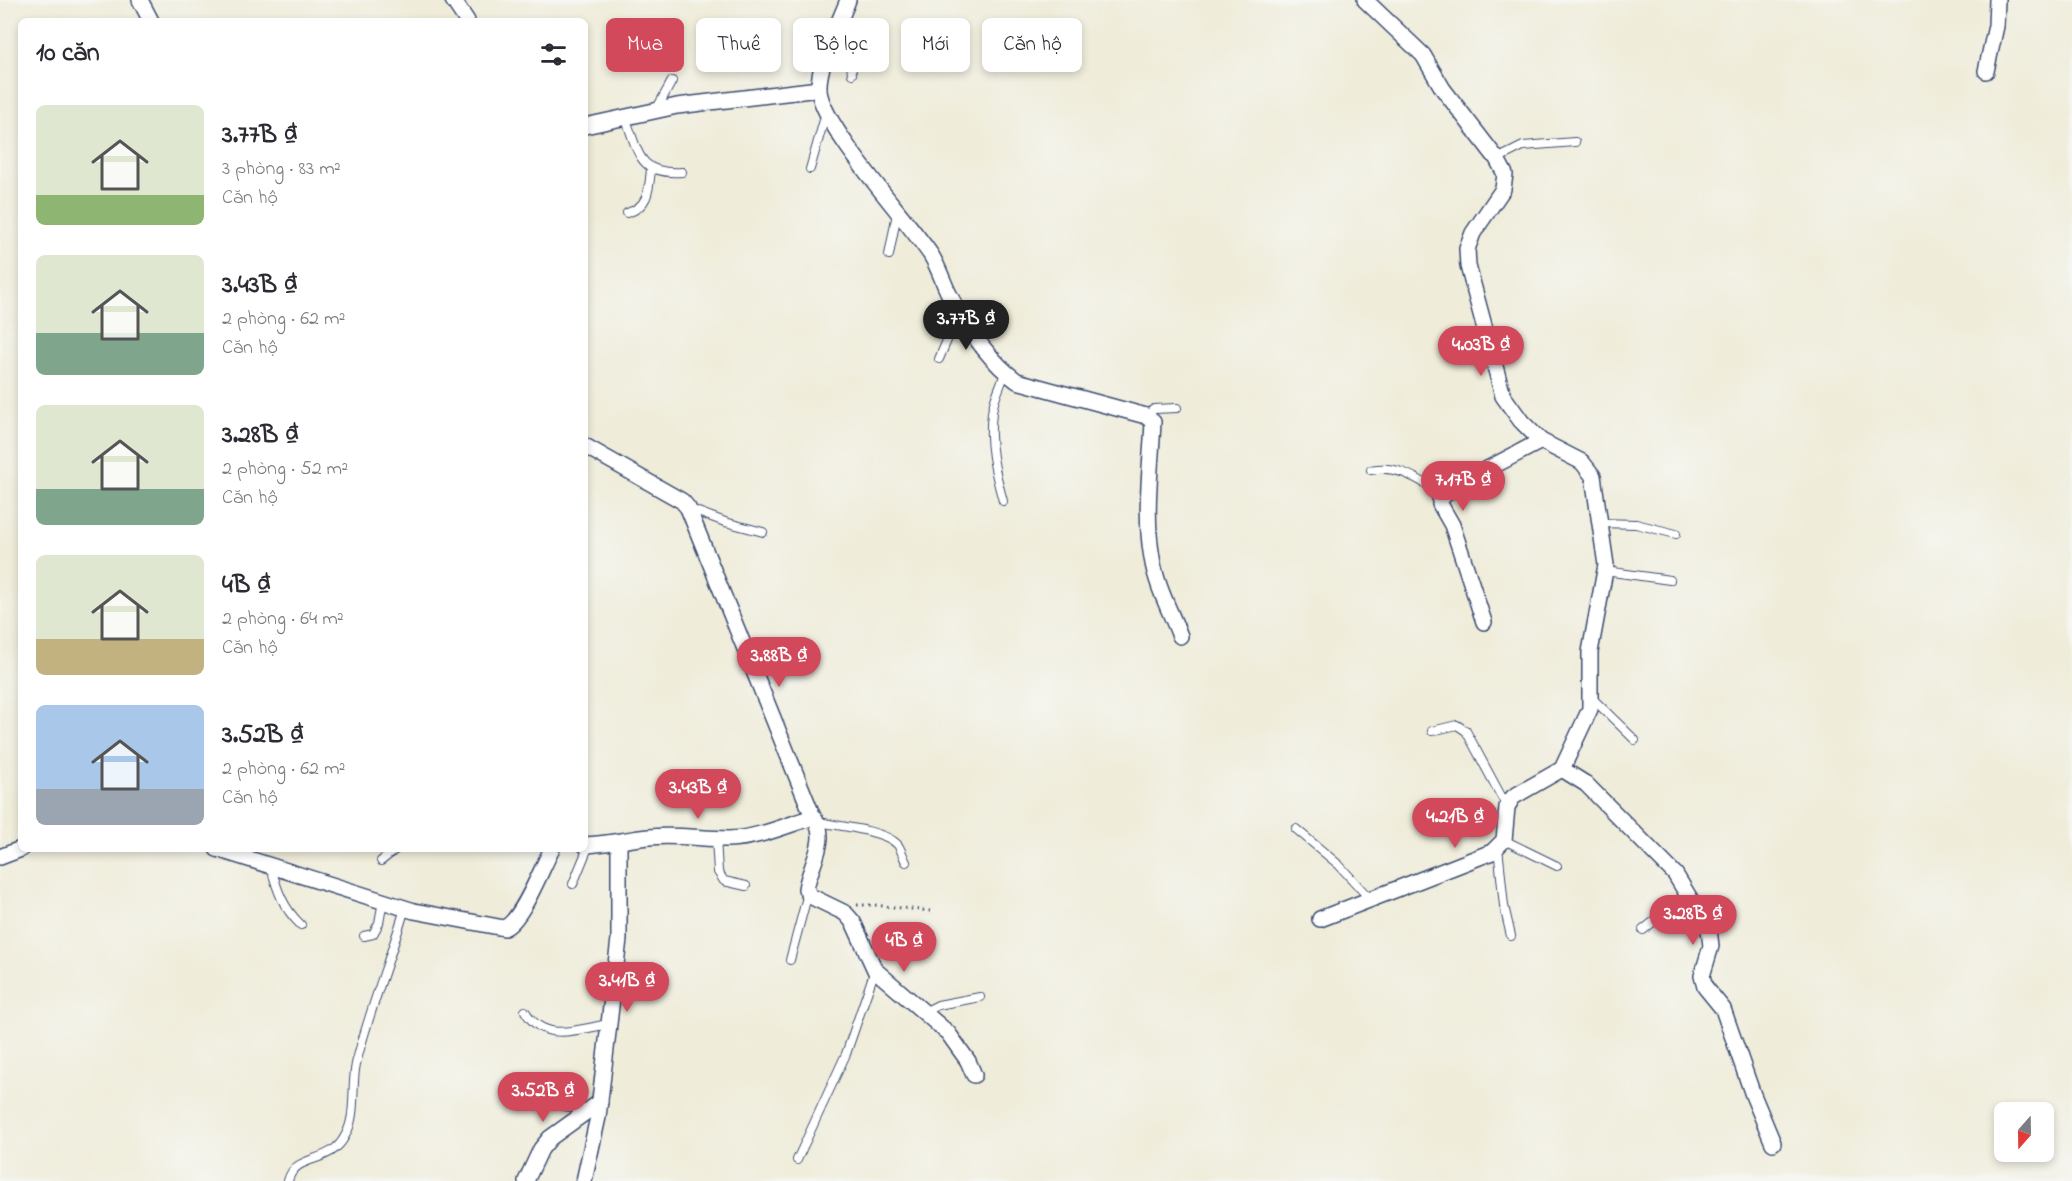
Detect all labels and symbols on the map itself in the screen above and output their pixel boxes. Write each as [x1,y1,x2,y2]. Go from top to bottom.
pin: 3.77B ₫ [911,300,1021,351]
pin: 4.03B ₫ [1426,326,1536,377]
pin: 7.17B ₫ [1408,461,1518,512]
pin: 3.88B ₫ [724,637,834,688]
pin: 3.43B ₫ [643,769,753,820]
pin: 4.21B ₫ [1400,798,1510,849]
pin: 3.28B ₫ [1638,895,1748,946]
pin: 4B ₫ [868,922,940,973]
pin: 3.41B ₫ [572,962,682,1013]
pin: 3.52B ₫ [488,1072,598,1123]
north arrow [1994,1102,2054,1162]

